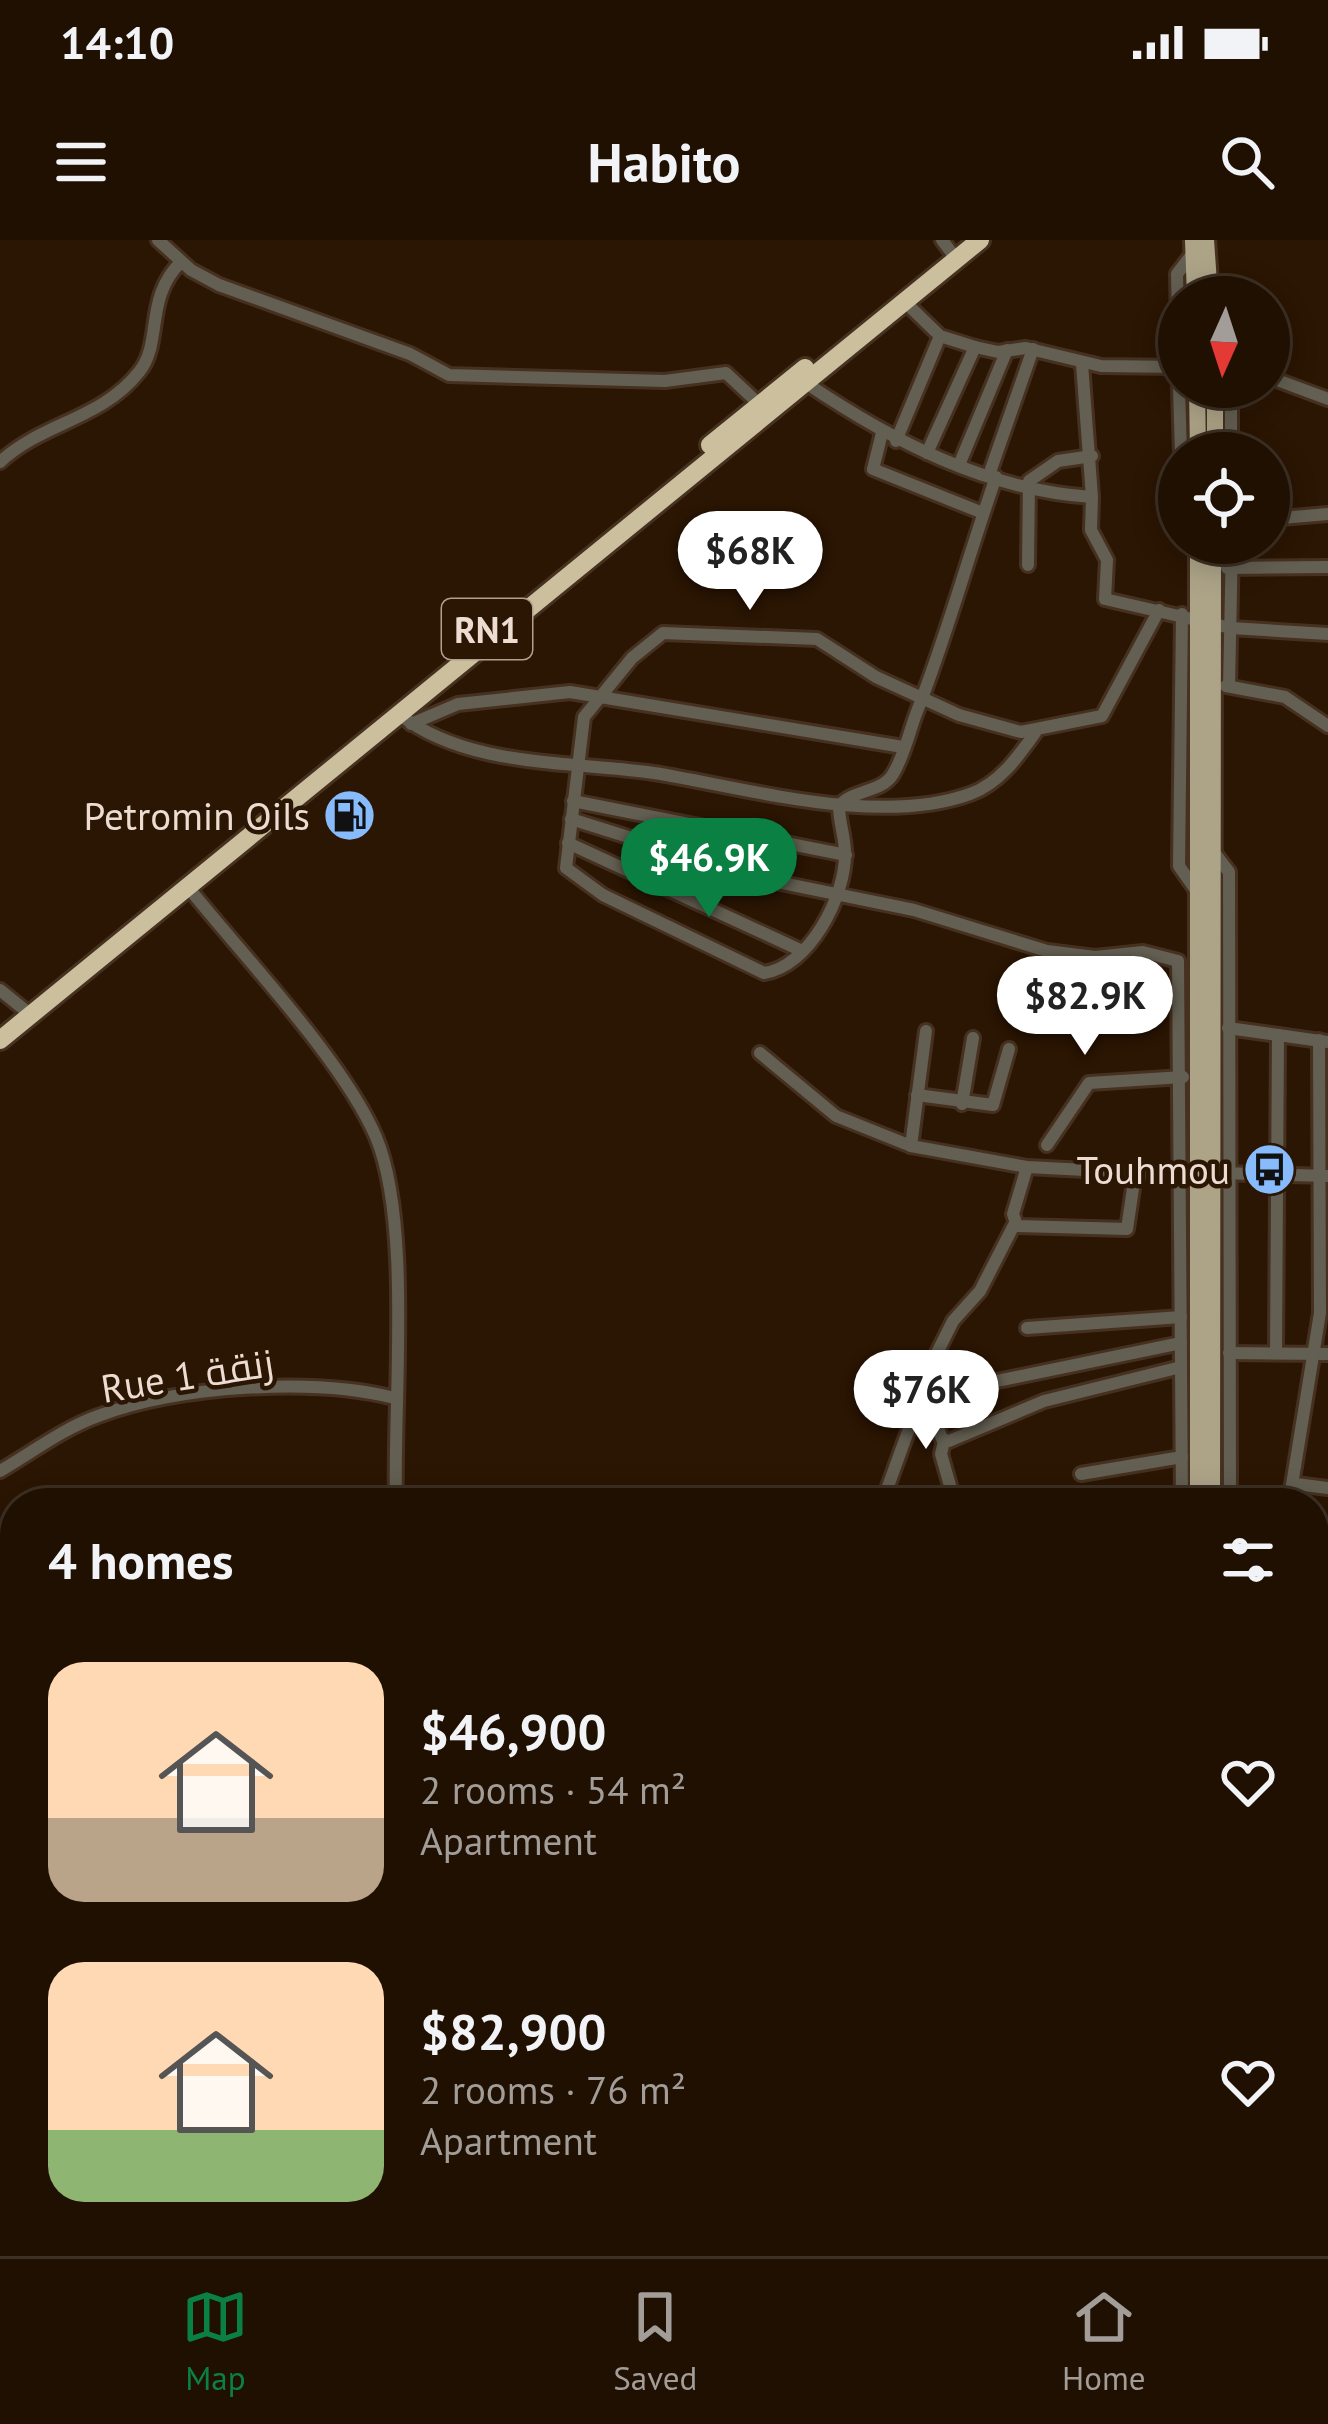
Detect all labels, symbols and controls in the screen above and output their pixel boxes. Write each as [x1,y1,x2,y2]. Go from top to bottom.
text: 14:10 [60,13,174,71]
text: Habito [588,127,740,197]
icon: menu [48,129,114,195]
icon: search [1214,129,1280,195]
north arrow [1158,276,1290,408]
map controls [1158,276,1290,564]
button: locate [1158,432,1290,564]
pin: $68K [679,511,821,613]
text: $68K [705,524,795,575]
road number: RN1 [442,599,532,659]
fuel station icon: Petromin Oils [321,787,377,843]
place label: Petromin Oils [84,790,310,841]
pin: $46.9K [611,818,807,920]
text: $46.9K [648,831,770,882]
pin: $82.9K [987,956,1183,1058]
text: $82.9K [1024,969,1146,1020]
bus stop icon: Touhmou [1241,1141,1297,1197]
place label: Touhmou [1076,1144,1230,1195]
street label: Rue 1 زنقة [97,1336,277,1414]
pin: $76K [855,1350,997,1452]
text: $76K [881,1363,971,1414]
text: 4 homes [48,1527,234,1593]
icon: filters [1215,1527,1281,1593]
text: $46,900 [420,1698,606,1764]
icon: home [144,1710,288,1854]
icon: heart [1215,1749,1281,1815]
text: 2 rooms · 54 m² [420,1764,686,1815]
text: Apartment [420,1815,597,1866]
text: $82,900 [420,1998,606,2064]
icon: home [144,2010,288,2154]
icon: heart [1215,2049,1281,2115]
text: 2 rooms · 76 m² [420,2064,686,2115]
text: Apartment [420,2115,597,2166]
tab: Map [182,2284,248,2399]
tab: Saved [613,2284,697,2399]
tab: Home [1062,2284,1146,2399]

